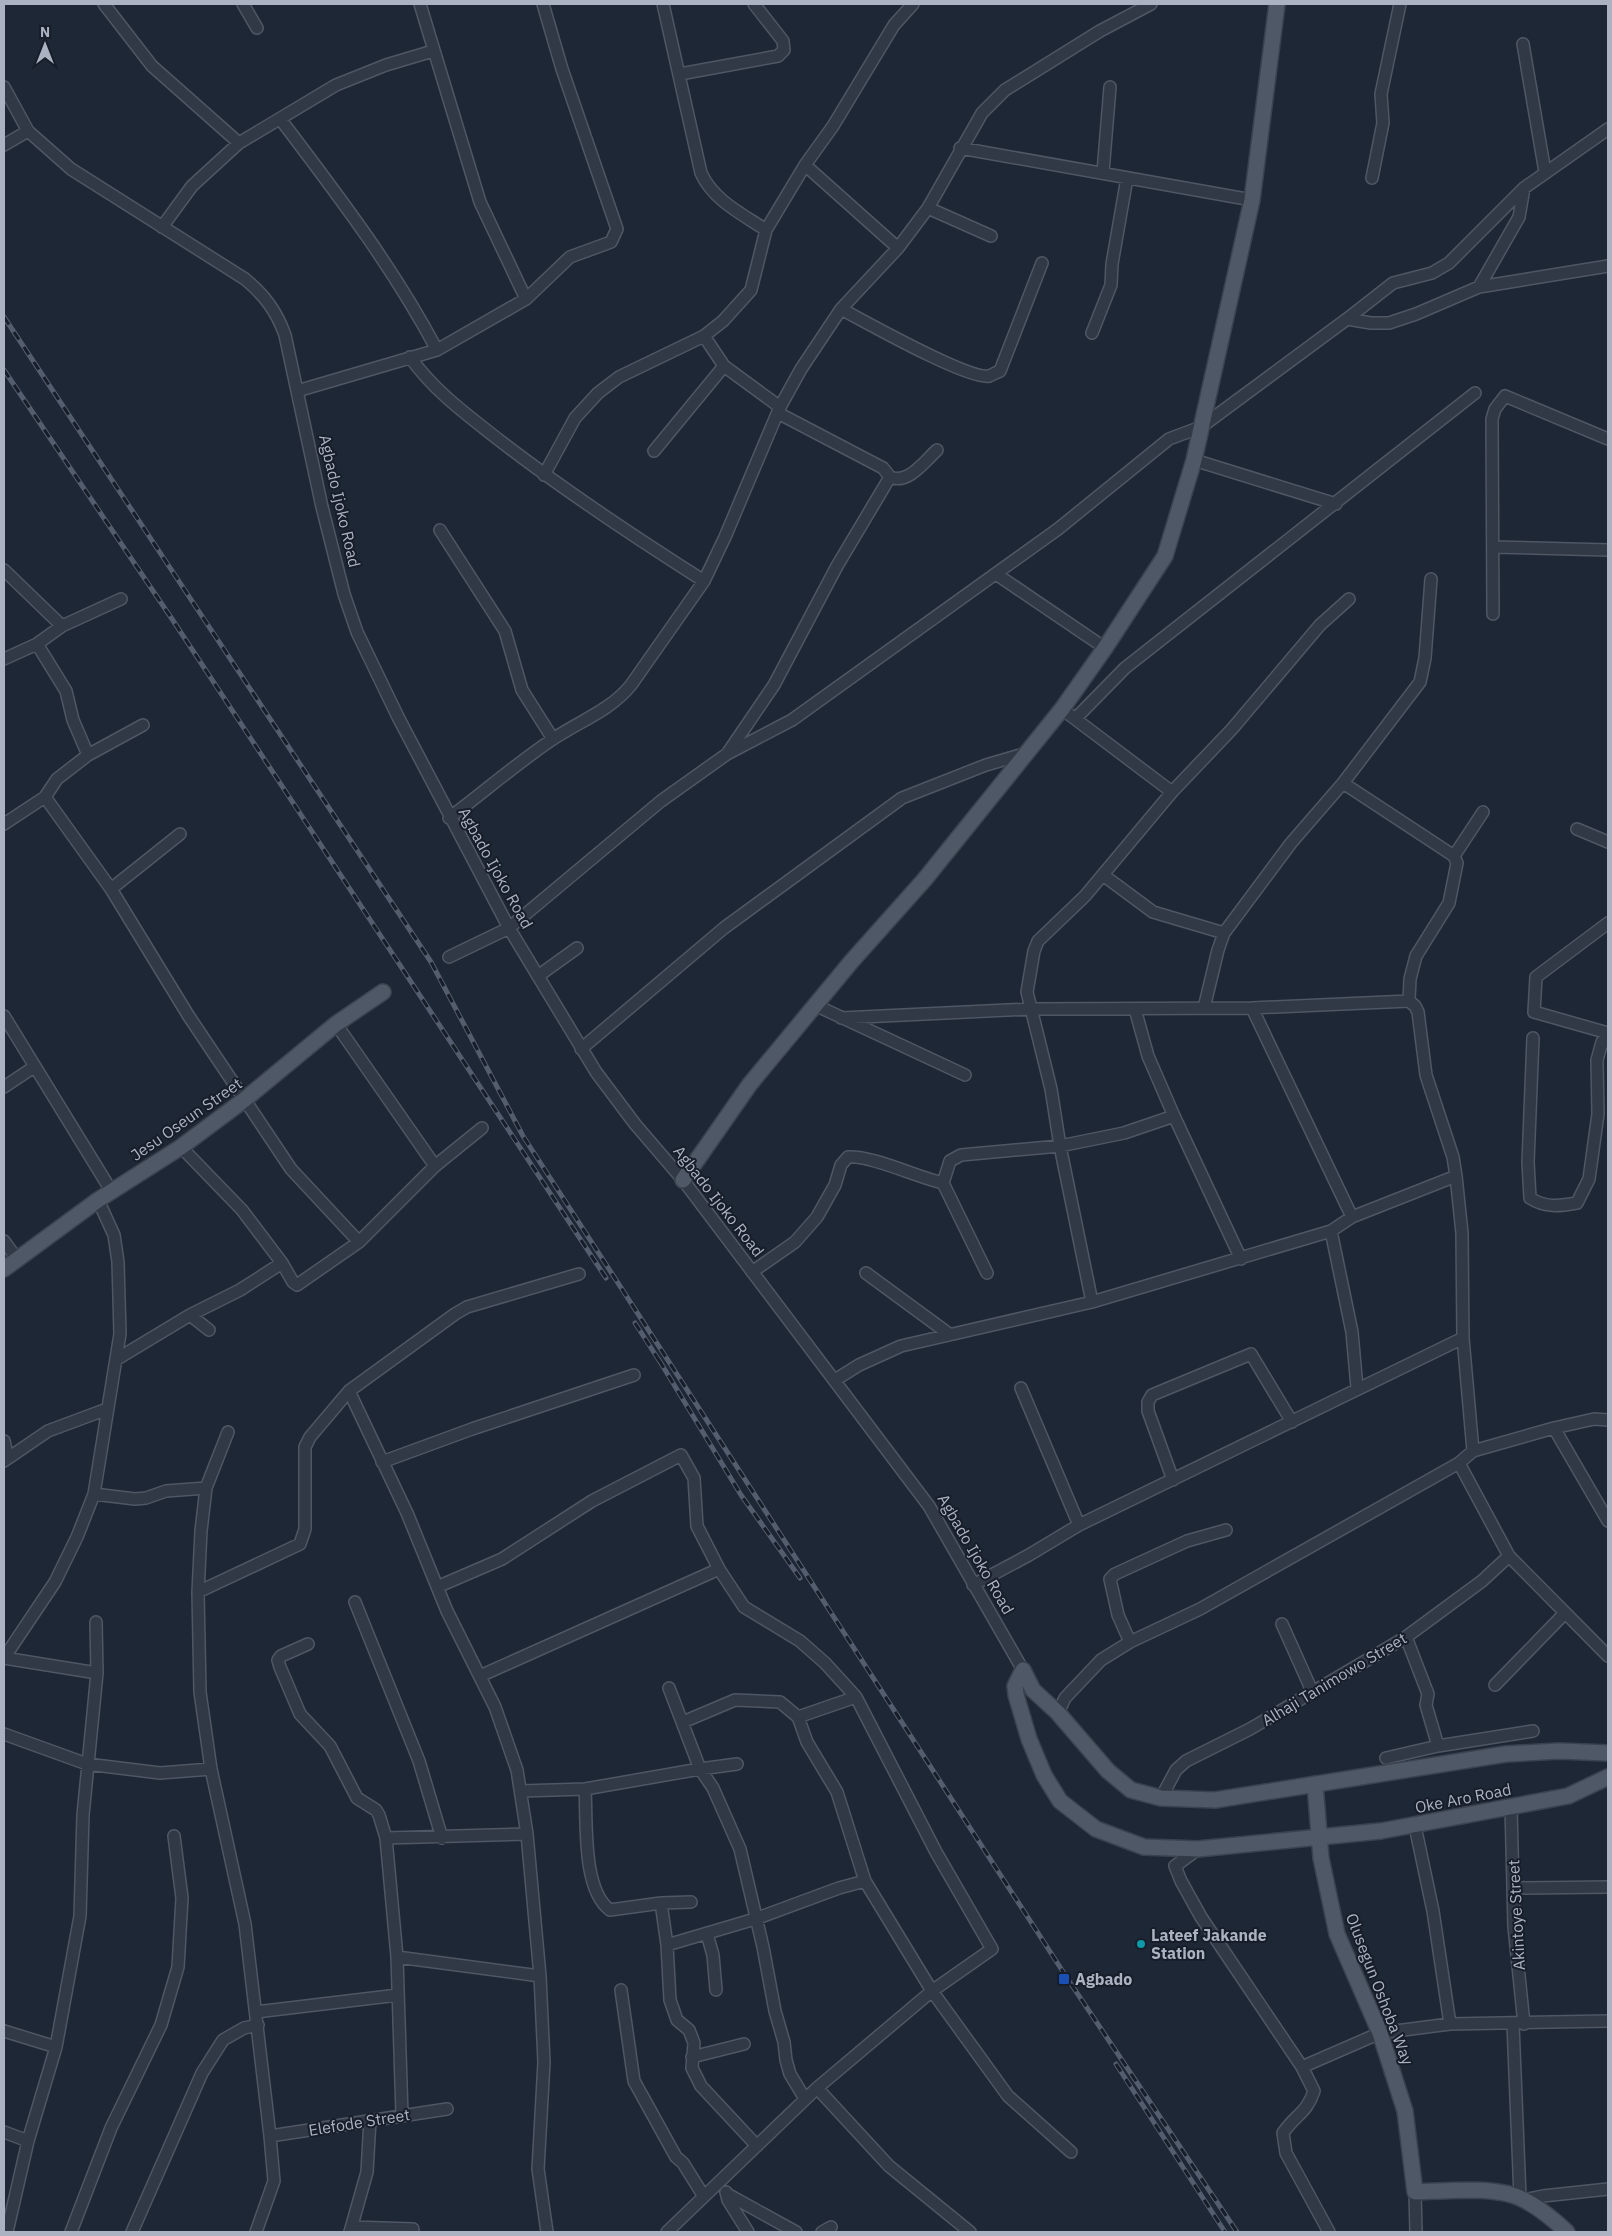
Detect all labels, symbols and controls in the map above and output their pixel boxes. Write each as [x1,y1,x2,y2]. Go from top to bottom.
north arrow [20,20,70,70]
text: N [40,23,50,41]
street label: Agbado Ijoko Road [315,433,365,569]
street label: Agbado Ijoko Road [454,804,538,932]
street label: Jesu Oseun Street [126,1073,246,1165]
street label: Agbado Ijoko Road [669,1141,769,1261]
street label: Agbado Ijoko Road [933,1490,1019,1618]
street label: Alhaji Tanimowo Street [1258,1628,1410,1730]
street label: Oke Aro Road [1413,1779,1513,1817]
street label: Akintoye Street [1503,1859,1529,1971]
street label: Olusegun Oshoba Way [1342,1910,1418,2068]
place label: Lateef Jakande Station [1151,1925,1267,1963]
marker: Lateef Jakande Station [1135,1938,1147,1950]
place label: Agbado [1075,1969,1132,1989]
marker: Agbado [1057,1972,1071,1986]
street label: Elefode Street [307,2104,411,2140]

